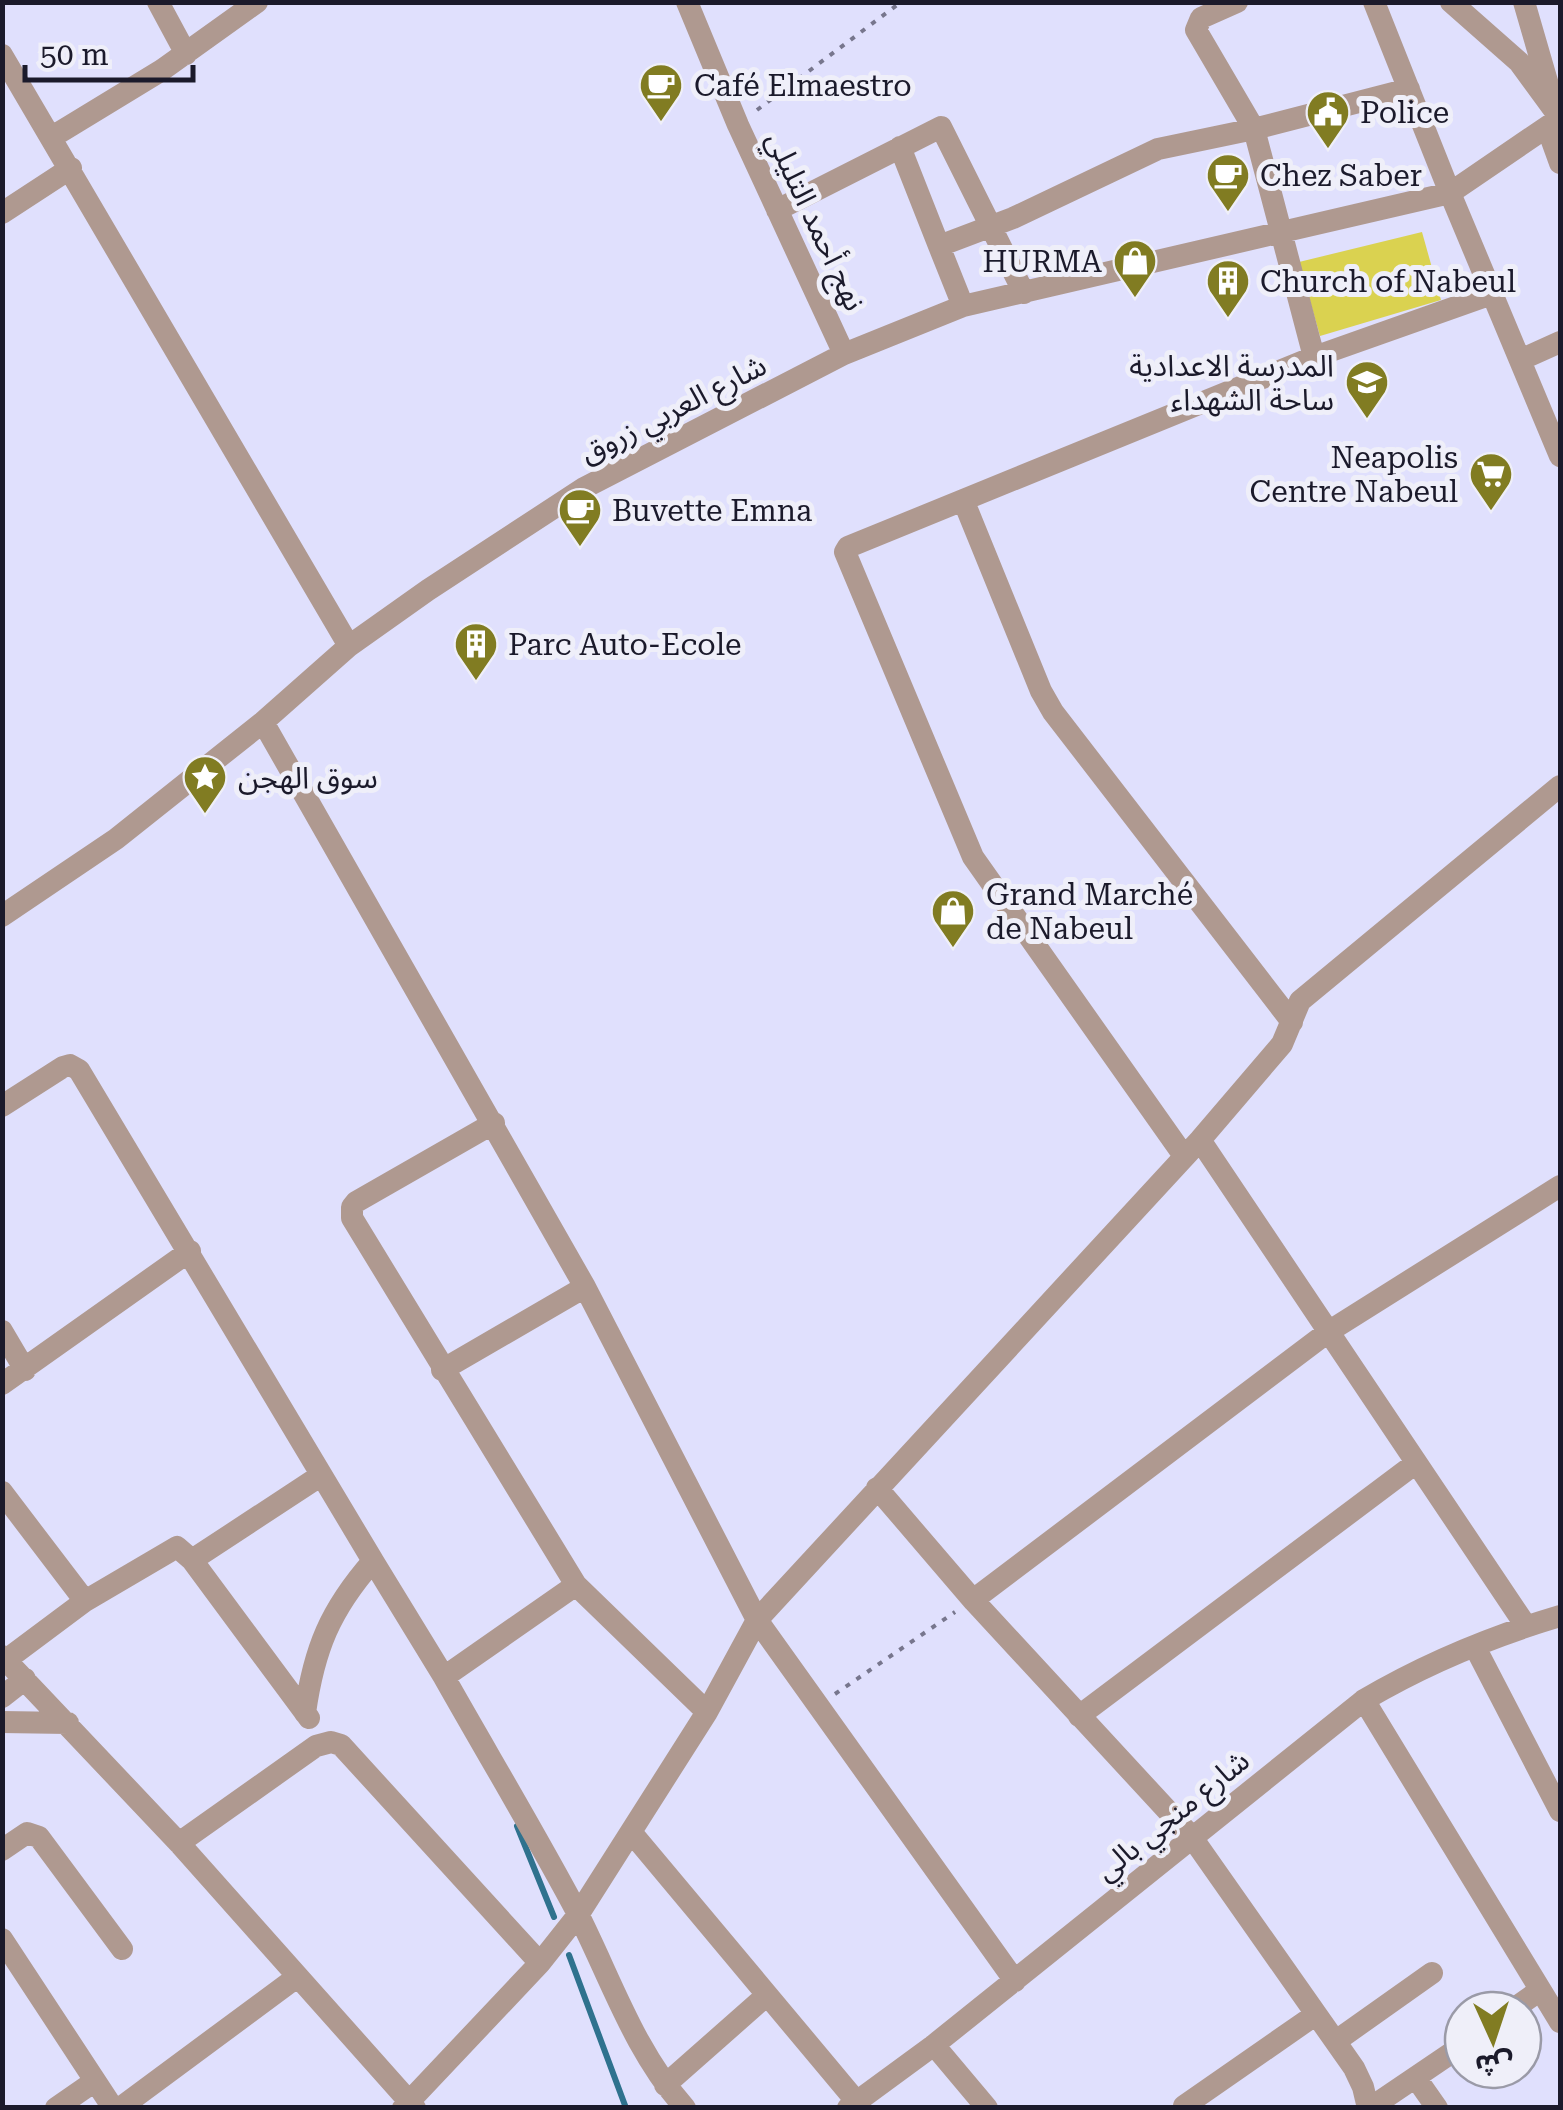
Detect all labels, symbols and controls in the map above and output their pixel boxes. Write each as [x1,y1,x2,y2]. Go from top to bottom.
scale bar [25,20,192,82]
text: 50 m [40,37,109,72]
cafe icon: Café Elmaestro [638,62,684,123]
place label: Café Elmaestro [694,68,912,103]
public building icon: Police [1305,89,1351,150]
place label: Police [1360,95,1449,130]
street label: نهج أحمد التليلي [754,126,873,319]
cafe icon: Chez Saber [1205,152,1251,213]
place label: Chez Saber [1260,158,1422,193]
shop icon: HURMA [1112,238,1158,299]
place label: HURMA [982,244,1102,279]
building icon: Church of Nabeul [1205,258,1251,319]
place label: Church of Nabeul [1260,264,1516,299]
street label: شارع العربي زروق [574,347,775,476]
place label: المدرسة الاعدادية ساحة الشهداء [1129,348,1334,417]
school or university icon: المدرسة الاعدادية ساحة الشهداء [1344,359,1390,420]
place label: Neapolis Centre Nabeul [1250,440,1458,509]
supermarket icon: Neapolis Centre Nabeul [1468,451,1514,512]
cafe icon: Buvette Emna [557,487,603,548]
place label: Buvette Emna [612,493,812,528]
building icon: Parc Auto-Ecole [453,621,499,682]
place label: Parc Auto-Ecole [508,627,741,662]
place icon: سوق الهجن [182,754,228,815]
place label: سوق الهجن [238,760,378,795]
place label: Grand Marché de Nabeul [986,877,1193,946]
shop icon: Grand Marché de Nabeul [930,888,976,949]
street label: شارع منجي بالي [1088,1742,1260,1892]
north arrow [1443,1990,1543,2090]
text: ش [1474,2047,1514,2082]

